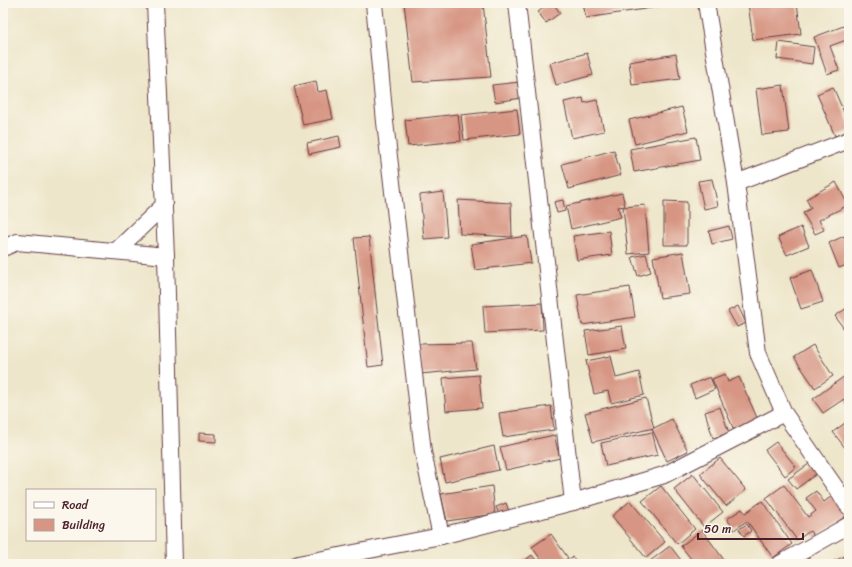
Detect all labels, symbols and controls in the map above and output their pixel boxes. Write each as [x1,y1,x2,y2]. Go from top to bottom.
legend [26,489,156,541]
text: Road [62,494,89,516]
text: Building [62,514,105,536]
scale bar [698,515,803,541]
text: 50 m [704,518,731,540]

